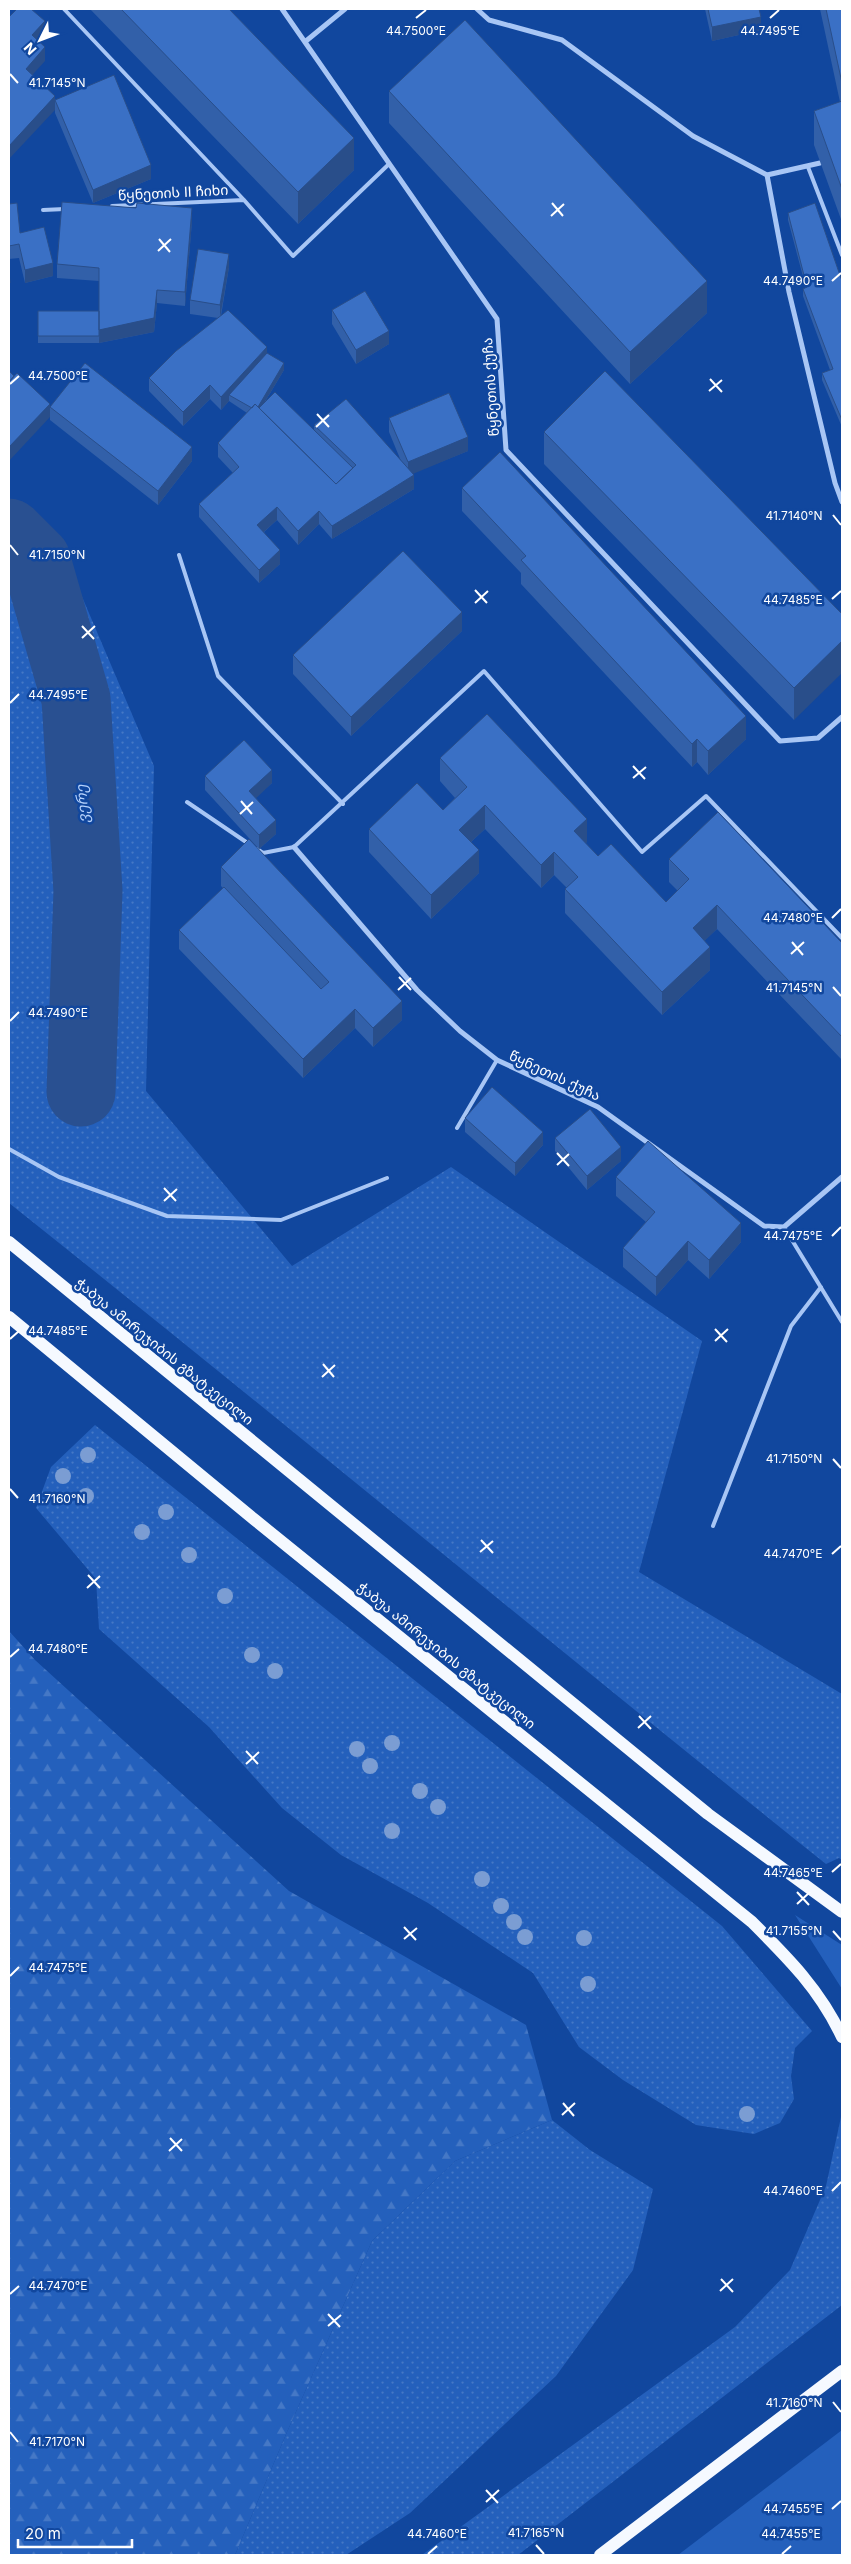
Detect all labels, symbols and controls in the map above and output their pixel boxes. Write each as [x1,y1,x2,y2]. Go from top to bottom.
north arrow [15,15,65,65]
text: 44.7500°E [386,23,446,38]
text: 44.7495°E [740,23,800,38]
text: N [20,39,40,59]
text: 41.7145°N [29,75,85,90]
street label: წყნეთის II ჩიხი [117,181,229,204]
text: 44.7490°E [763,273,823,288]
street label: წყნეთის ქუჩა [478,337,503,437]
text: 44.7500°E [28,368,88,383]
text: 41.7140°N [765,508,823,523]
text: 41.7150°N [29,547,85,562]
text: 44.7485°E [763,592,823,607]
text: 44.7495°E [28,687,88,702]
water label: ვერე [71,783,93,824]
text: 44.7480°E [763,910,823,925]
text: 41.7145°N [766,980,822,995]
text: 44.7490°E [28,1005,88,1020]
street label: წყნეთის ქუჩა [506,1046,603,1104]
text: 44.7475°E [764,1228,822,1243]
street label: ჭაბუა ამირეჯიბის გზატკეცილი [72,1274,257,1429]
text: 44.7485°E [28,1323,88,1338]
text: 41.7150°N [766,1451,822,1466]
text: 41.7160°N [29,1491,85,1506]
text: 44.7470°E [763,1546,823,1561]
street label: ჭაბუა ამირეჯიბის გზატკეცილი [354,1578,539,1733]
text: 44.7480°E [28,1641,88,1656]
text: 44.7465°E [763,1865,823,1880]
text: 41.7155°N [766,1923,822,1938]
text: 44.7475°E [29,1960,87,1975]
text: 44.7460°E [763,2183,823,2198]
text: 44.7470°E [28,2278,88,2293]
text: 41.7160°N [766,2395,822,2410]
text: 41.7170°N [29,2434,85,2449]
text: 44.7455°E [763,2501,823,2516]
scale bar [18,2516,131,2548]
text: 20 m [25,2524,61,2543]
text: 41.7165°N [508,2525,564,2540]
text: 44.7460°E [407,2526,467,2541]
text: 44.7455°E [761,2526,821,2541]

